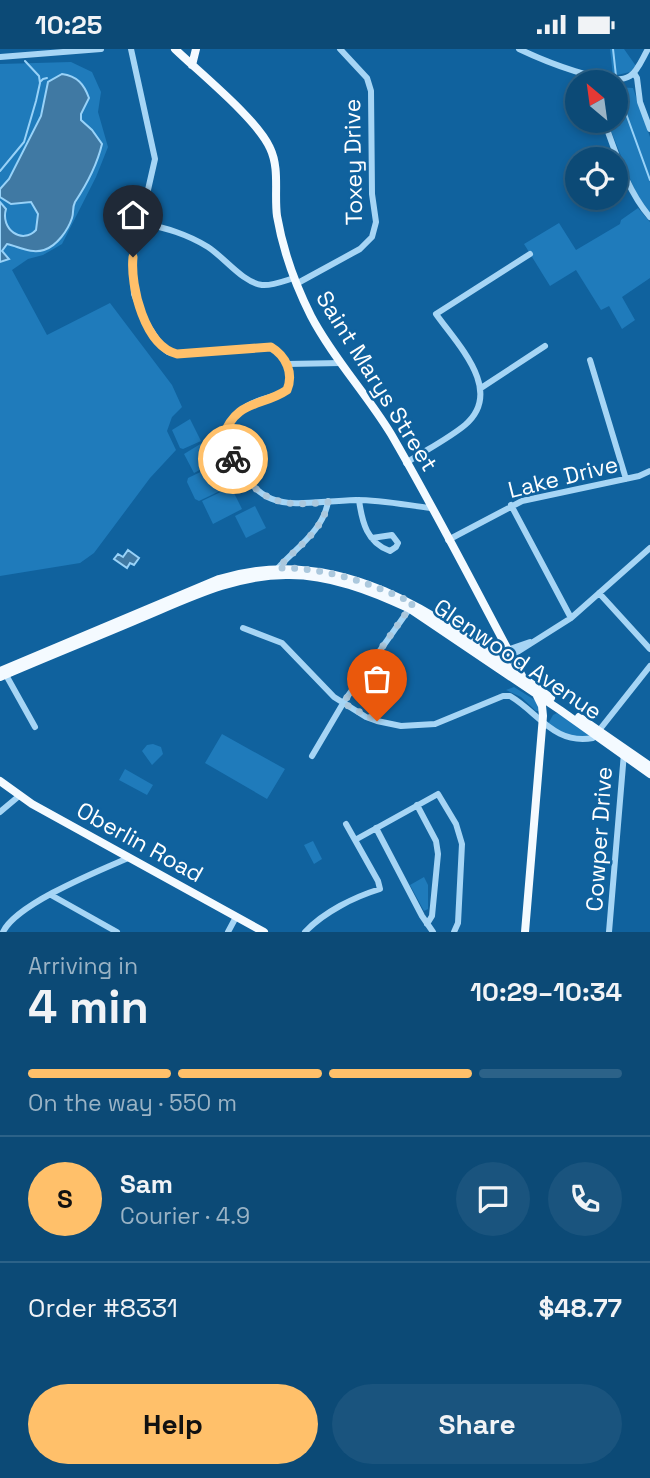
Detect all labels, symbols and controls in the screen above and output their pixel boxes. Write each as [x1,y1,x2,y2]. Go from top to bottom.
text: 10:25 [35,8,102,42]
north arrow [565,70,628,133]
map controls [565,70,628,210]
street label: Toxey Drive [337,99,369,225]
button: locate [565,147,628,210]
pin [103,185,163,257]
icon: home [114,196,152,234]
street label: Saint Marys Street [309,285,445,477]
courier [198,424,268,494]
icon: bike [214,440,252,478]
street label: Lake Drive [505,449,621,505]
street label: Glenwood Avenue [428,592,608,726]
pin [347,649,407,721]
icon: bag [358,660,396,698]
street label: Cowper Drive [579,765,619,913]
street label: Oberlin Road [71,795,209,889]
text: Arriving in [28,951,138,981]
text: 10:29–10:34 [470,975,622,1009]
text: 4 min [28,978,149,1036]
text: On the way · 550 m [28,1088,237,1118]
button: chat [456,1162,530,1236]
button: phone [548,1162,622,1236]
text: Sam [120,1167,173,1201]
text: S [57,1182,73,1216]
text: Courier · 4.9 [120,1201,250,1231]
text: Order #8331 [28,1291,178,1325]
text: $48.77 [538,1291,622,1325]
button: Help [28,1384,318,1464]
button: Share [332,1384,622,1464]

